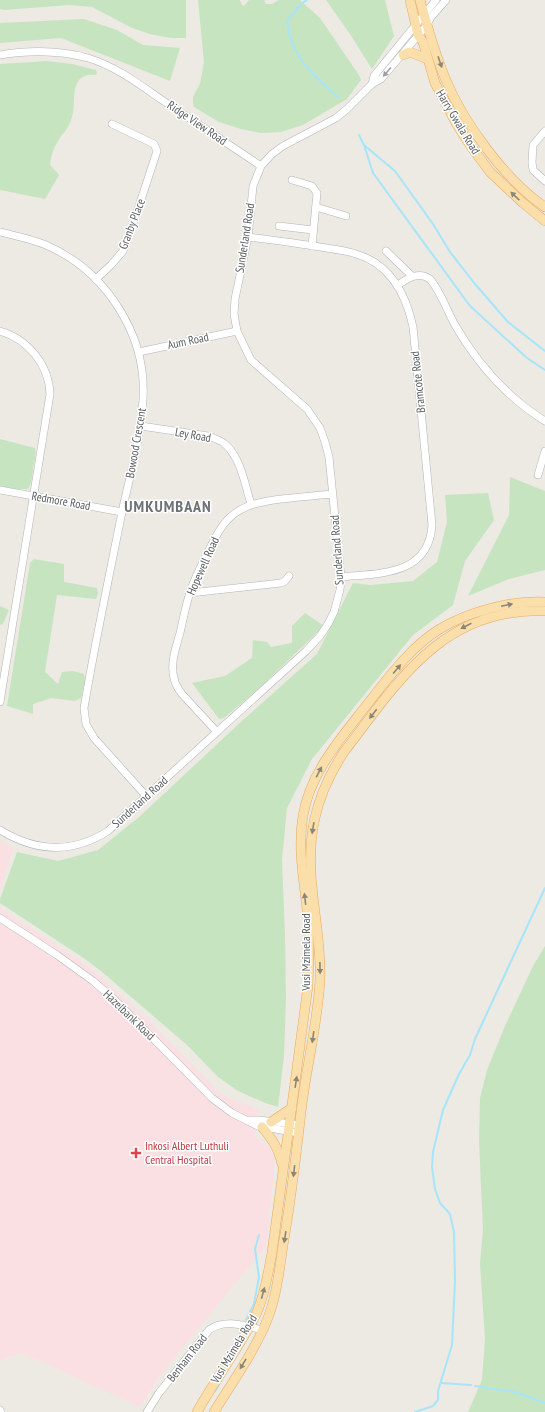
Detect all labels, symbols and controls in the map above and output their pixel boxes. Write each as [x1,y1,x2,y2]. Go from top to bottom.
one-way arrow [437,56,443,68]
one-way arrow [383,66,392,77]
street label: Harry Gwala Road [433,87,484,157]
street label: Ridge View Road [165,97,230,148]
one-way arrow [510,191,520,201]
street label: Granby Place [115,196,148,251]
street label: Sunderland Road [232,202,257,274]
street label: Aum Road [166,329,210,352]
street label: Bramcote Road [407,350,428,414]
street label: Bowood Crescent [122,406,149,479]
street label: Ley Road [174,424,212,445]
street label: Redmore Road [30,488,92,513]
district label: UMKUMBAAN [124,496,212,516]
street label: Sunderland Road [327,515,346,586]
street label: Hopewell Road [183,534,222,597]
one-way arrow [500,601,513,607]
one-way arrow [461,623,472,629]
one-way arrow [392,663,401,674]
one-way arrow [369,709,377,720]
one-way arrow [316,767,322,778]
street label: Sunderland Road [109,773,171,831]
one-way arrow [310,822,316,834]
one-way arrow [302,893,308,905]
street label: Vusi Mzimela Road [298,913,313,992]
one-way arrow [317,962,323,975]
street label: Hazelbank Road [100,986,158,1043]
one-way arrow [310,1031,316,1043]
one-way arrow [293,1076,299,1088]
place label: Inkosi Albert Luthuli Central Hospital [145,1138,229,1167]
marker: Inkosi Albert Luthuli Central Hospital [130,1147,142,1159]
one-way arrow [291,1165,297,1177]
one-way arrow [282,1231,288,1243]
one-way arrow [261,1286,267,1299]
street label: Vusi Mzimela Road [207,1312,260,1387]
street label: Benham Road [163,1331,210,1385]
one-way arrow [240,1358,247,1370]

